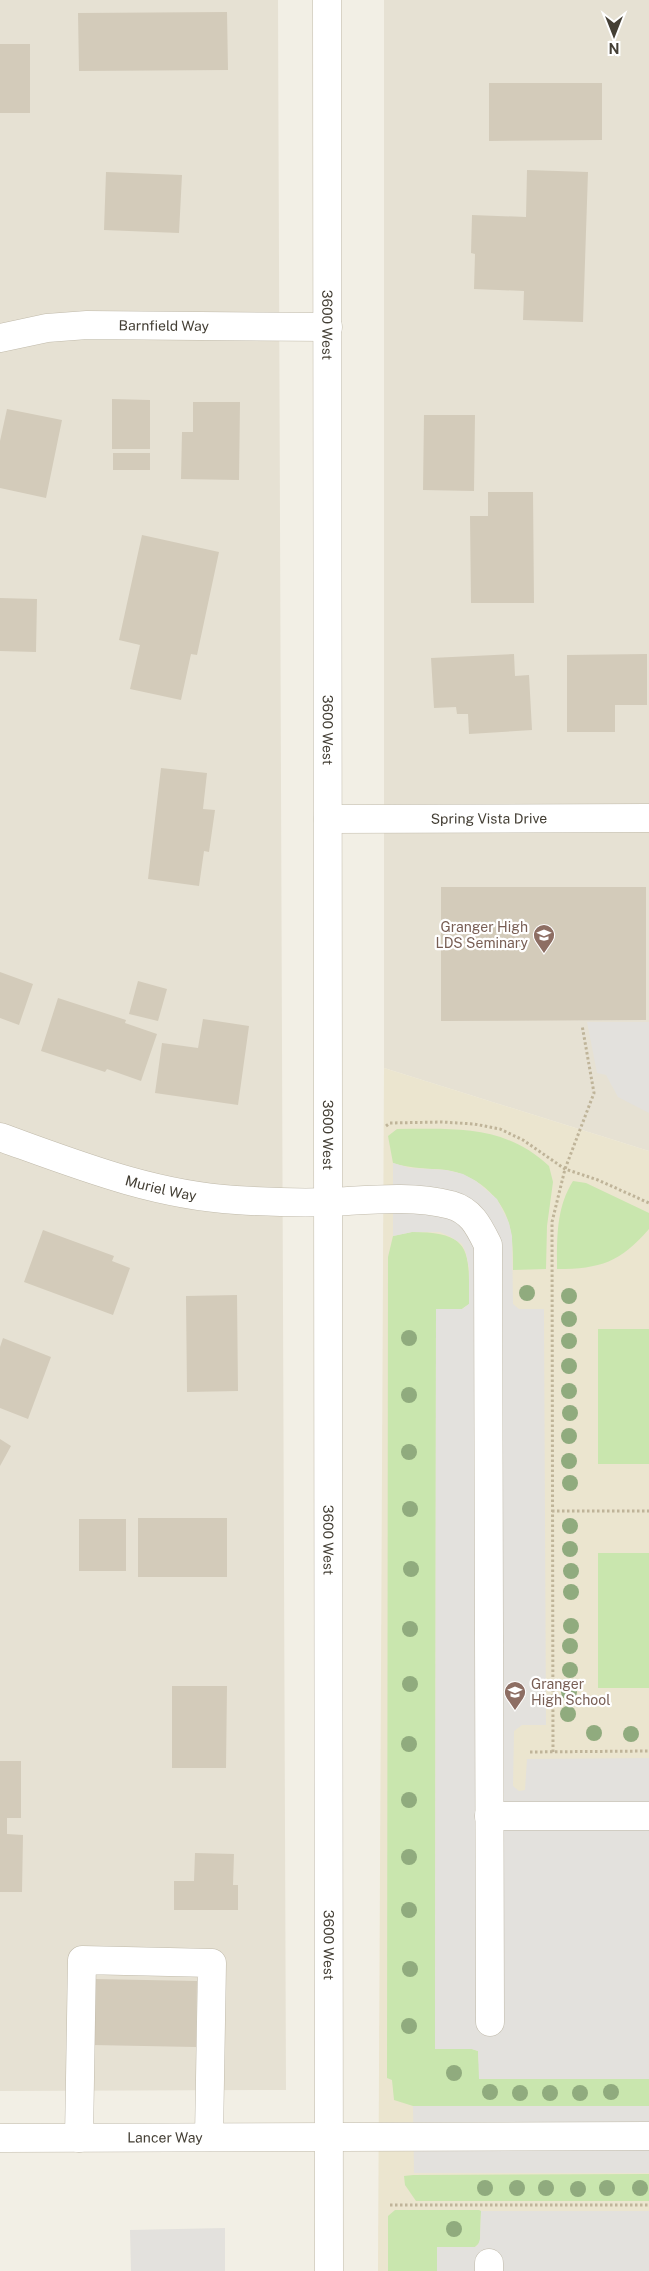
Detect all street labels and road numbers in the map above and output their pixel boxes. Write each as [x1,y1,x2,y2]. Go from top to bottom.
street label: 3600 West [319,290,335,360]
street label: Barnfield Way [119,317,210,334]
street label: 3600 West [320,695,336,765]
street label: Spring Vista Drive [431,810,547,827]
street label: 3600 West [320,1100,336,1170]
street label: Muriel Way [123,1172,198,1204]
street label: 3600 West [320,1505,336,1575]
street label: 3600 West [321,1910,337,1980]
street label: Lancer Way [127,2129,203,2146]

